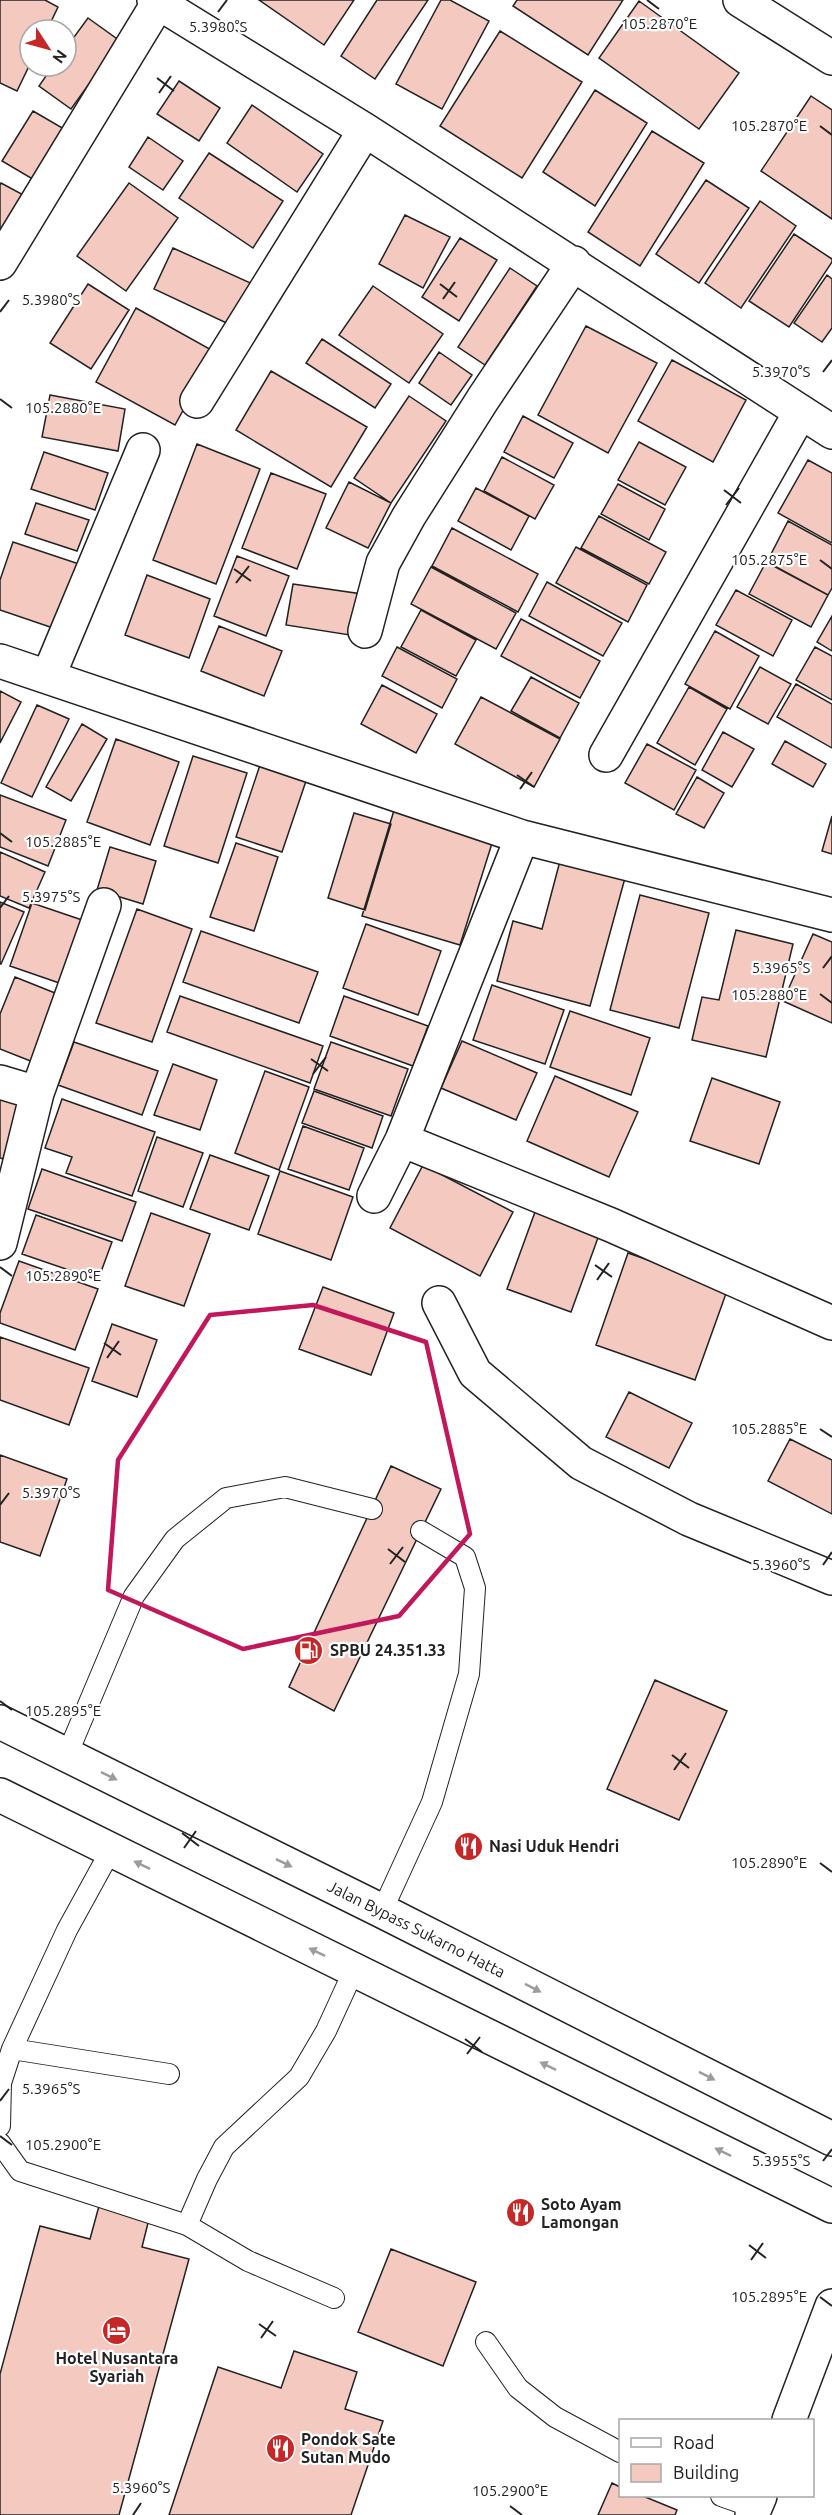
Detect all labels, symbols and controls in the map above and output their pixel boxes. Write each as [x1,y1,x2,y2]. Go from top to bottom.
text: 105.2870°E [621,15,697,32]
north arrow [18,18,78,78]
text: 5.3980°S [189,18,247,35]
text: N [49,47,71,67]
text: 105.2870°E [731,117,807,134]
text: 5.3980°S [22,291,80,308]
text: 5.3970°S [752,363,810,380]
text: 105.2880°E [25,399,101,416]
text: 105.2875°E [731,551,807,568]
text: 105.2885°E [25,833,101,850]
text: 5.3975°S [22,888,80,905]
text: 5.3965°S [752,959,810,976]
text: 105.2880°E [731,986,807,1003]
text: 105.2890°E [25,1267,101,1284]
text: 105.2885°E [731,1420,807,1437]
text: 5.3970°S [22,1484,80,1501]
text: 5.3960°S [752,1556,810,1573]
fuel station icon: SPBU 24.351.33 [293,1634,325,1666]
place label: SPBU 24.351.33 [330,1641,446,1659]
text: 105.2895°E [25,1702,101,1719]
one-way arrow [101,1771,118,1781]
restaurant icon: Nasi Uduk Hendri [452,1830,484,1862]
place label: Nasi Uduk Hendri [489,1837,619,1855]
text: 105.2890°E [731,1854,807,1871]
one-way arrow [275,1858,292,1867]
one-way arrow [134,1861,151,1870]
street label: Jalan Bypass Sukarno Hatta [325,1877,508,1981]
one-way arrow [308,1947,326,1957]
one-way arrow [524,1982,542,1992]
one-way arrow [540,2061,557,2071]
one-way arrow [698,2070,716,2080]
text: 5.3965°S [22,2080,80,2097]
text: 105.2900°E [25,2136,101,2153]
one-way arrow [714,2148,732,2158]
text: 5.3955°S [752,2152,810,2169]
place label: Soto Ayam Lamongan [541,2195,621,2231]
restaurant icon: Soto Ayam Lamongan [504,2197,536,2229]
text: 105.2895°E [731,2288,807,2305]
hotel icon: Hotel Nusantara Syariah [101,2314,133,2346]
place label: Hotel Nusantara Syariah [55,2349,179,2385]
legend [619,2419,814,2497]
place label: Pondok Sate Sutan Mudo [301,2430,396,2466]
restaurant icon: Pondok Sate Sutan Mudo [264,2432,296,2464]
text: Road [673,2432,715,2452]
text: Building [673,2462,739,2482]
text: 5.3960°S [112,2479,170,2496]
text: 105.2900°E [472,2482,548,2499]

